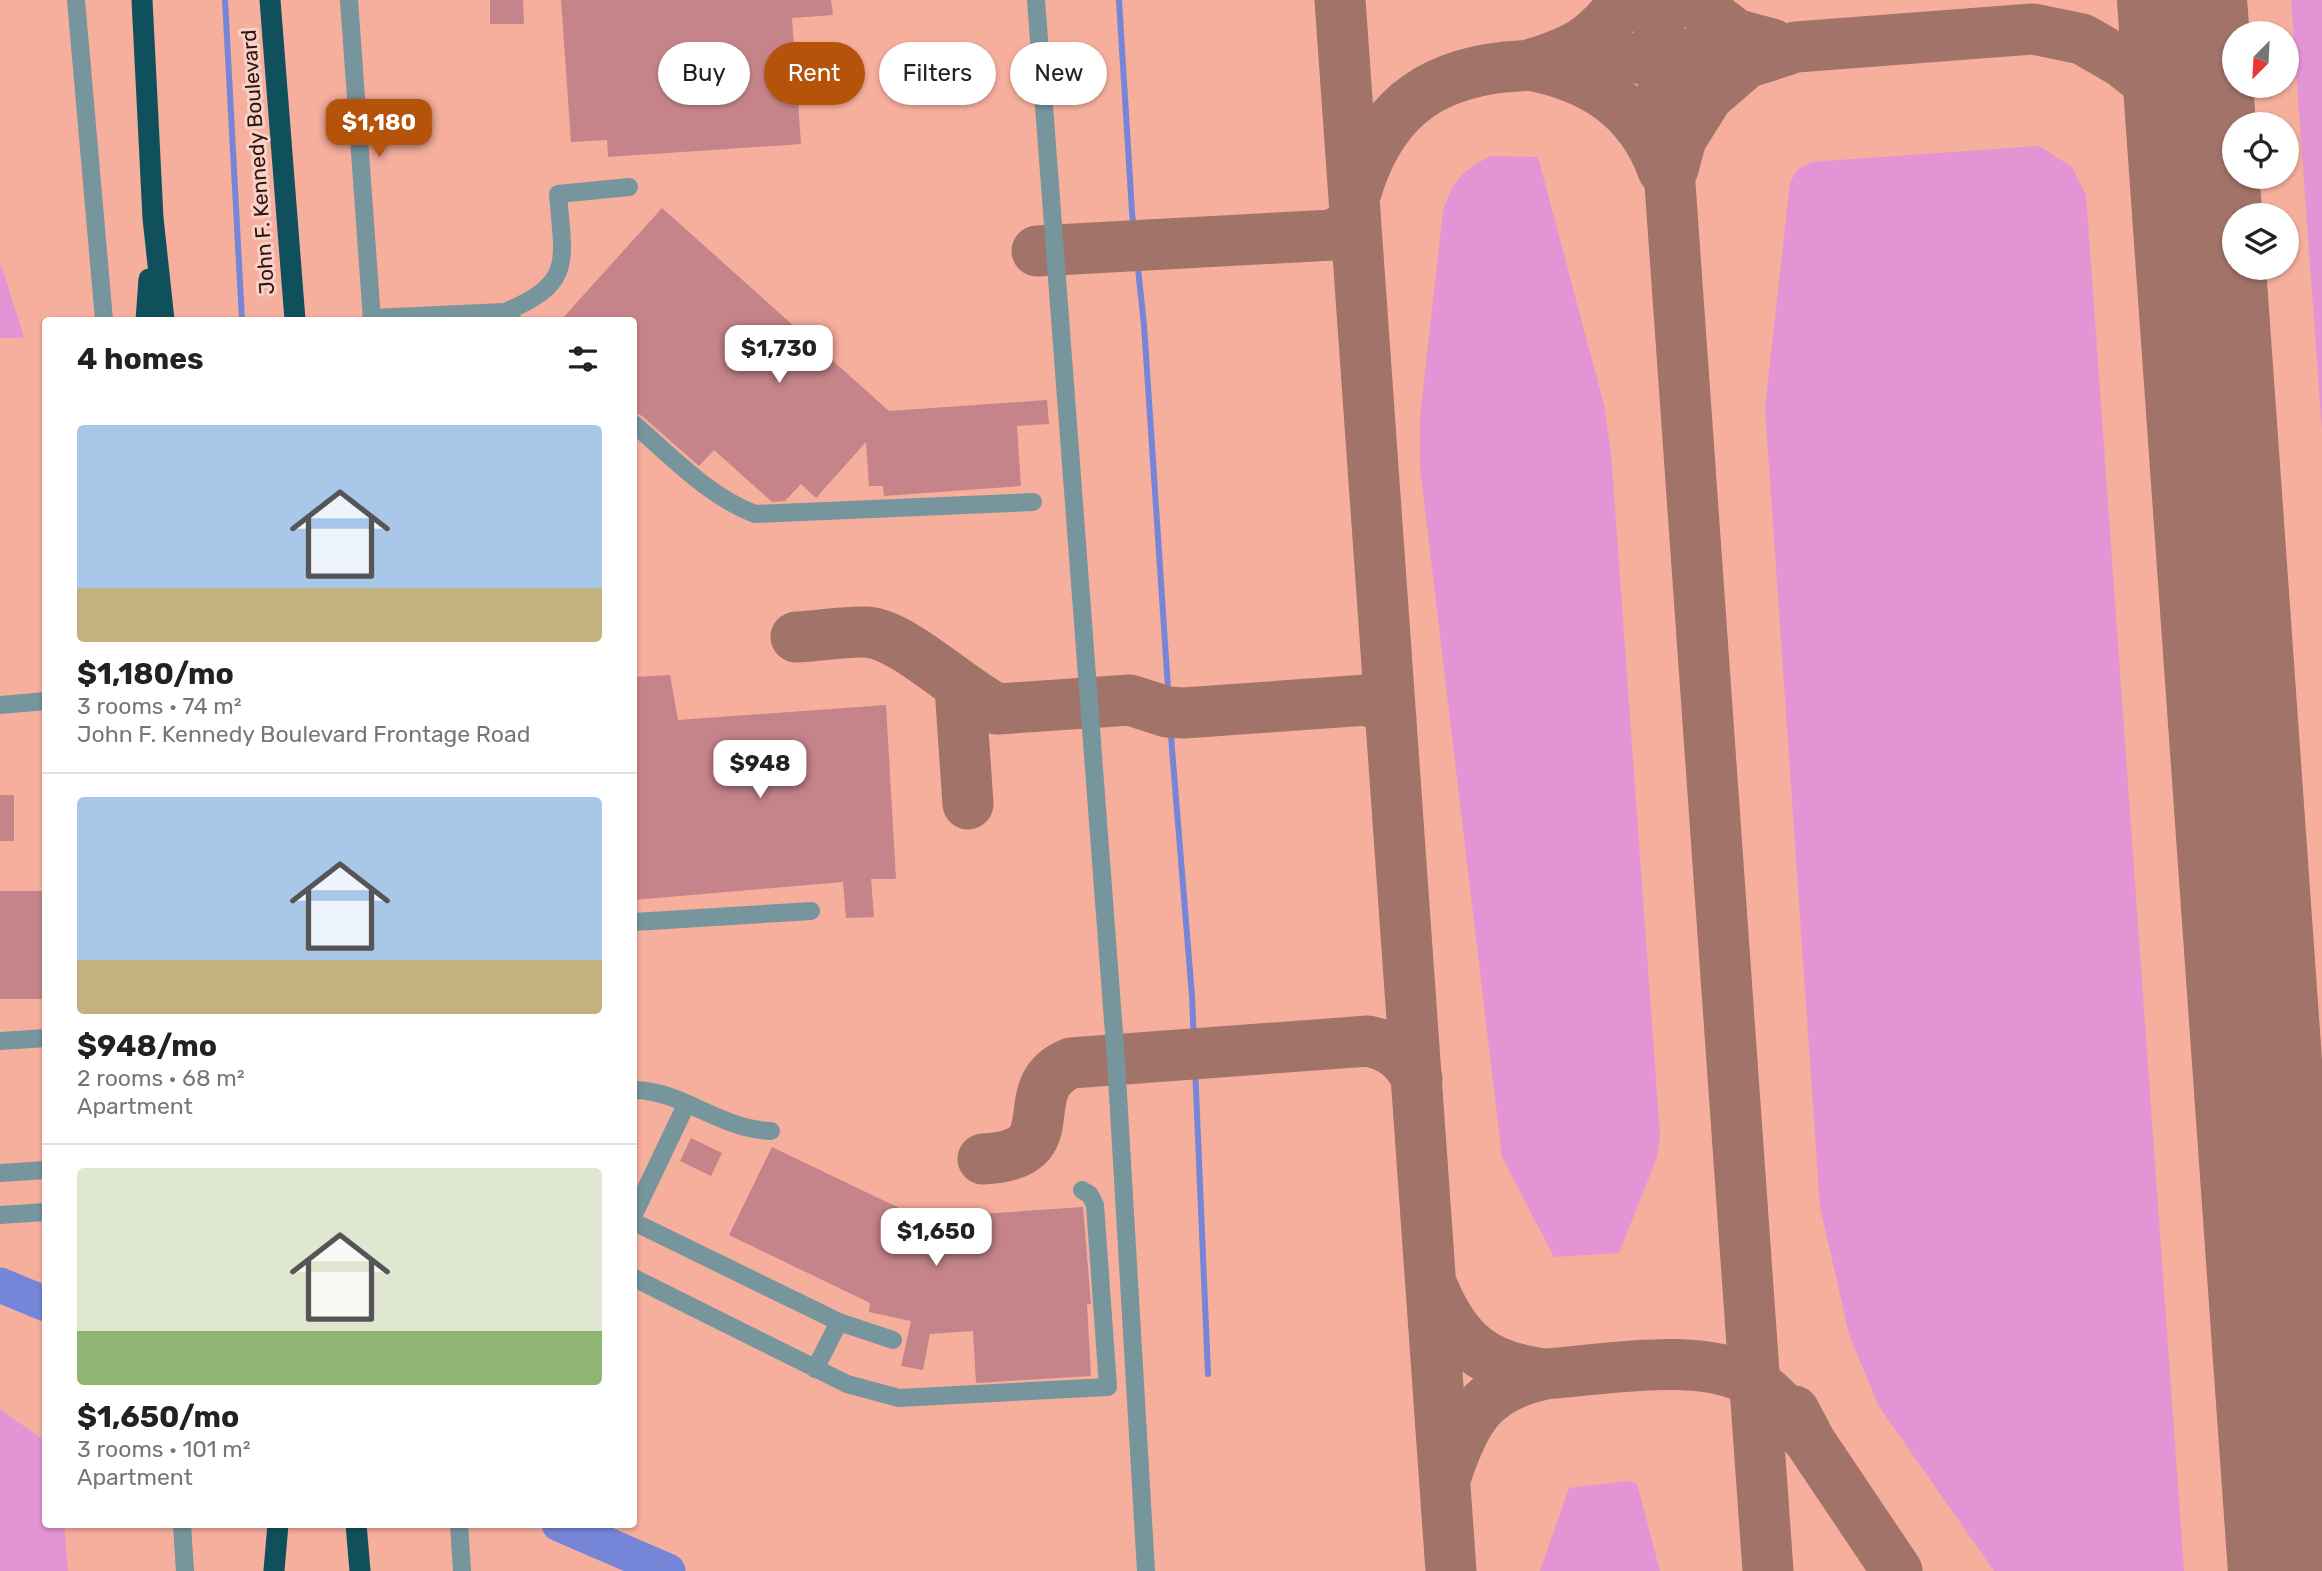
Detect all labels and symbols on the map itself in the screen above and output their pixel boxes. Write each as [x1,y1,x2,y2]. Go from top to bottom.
north arrow [2222,21,2300,98]
street label: John F. Kennedy Boulevard [236,29,279,295]
pin: $1,180 [322,100,436,159]
pin: $1,730 [722,326,836,385]
pin: $948 [719,740,801,800]
pin: $1,650 [879,1208,993,1268]

